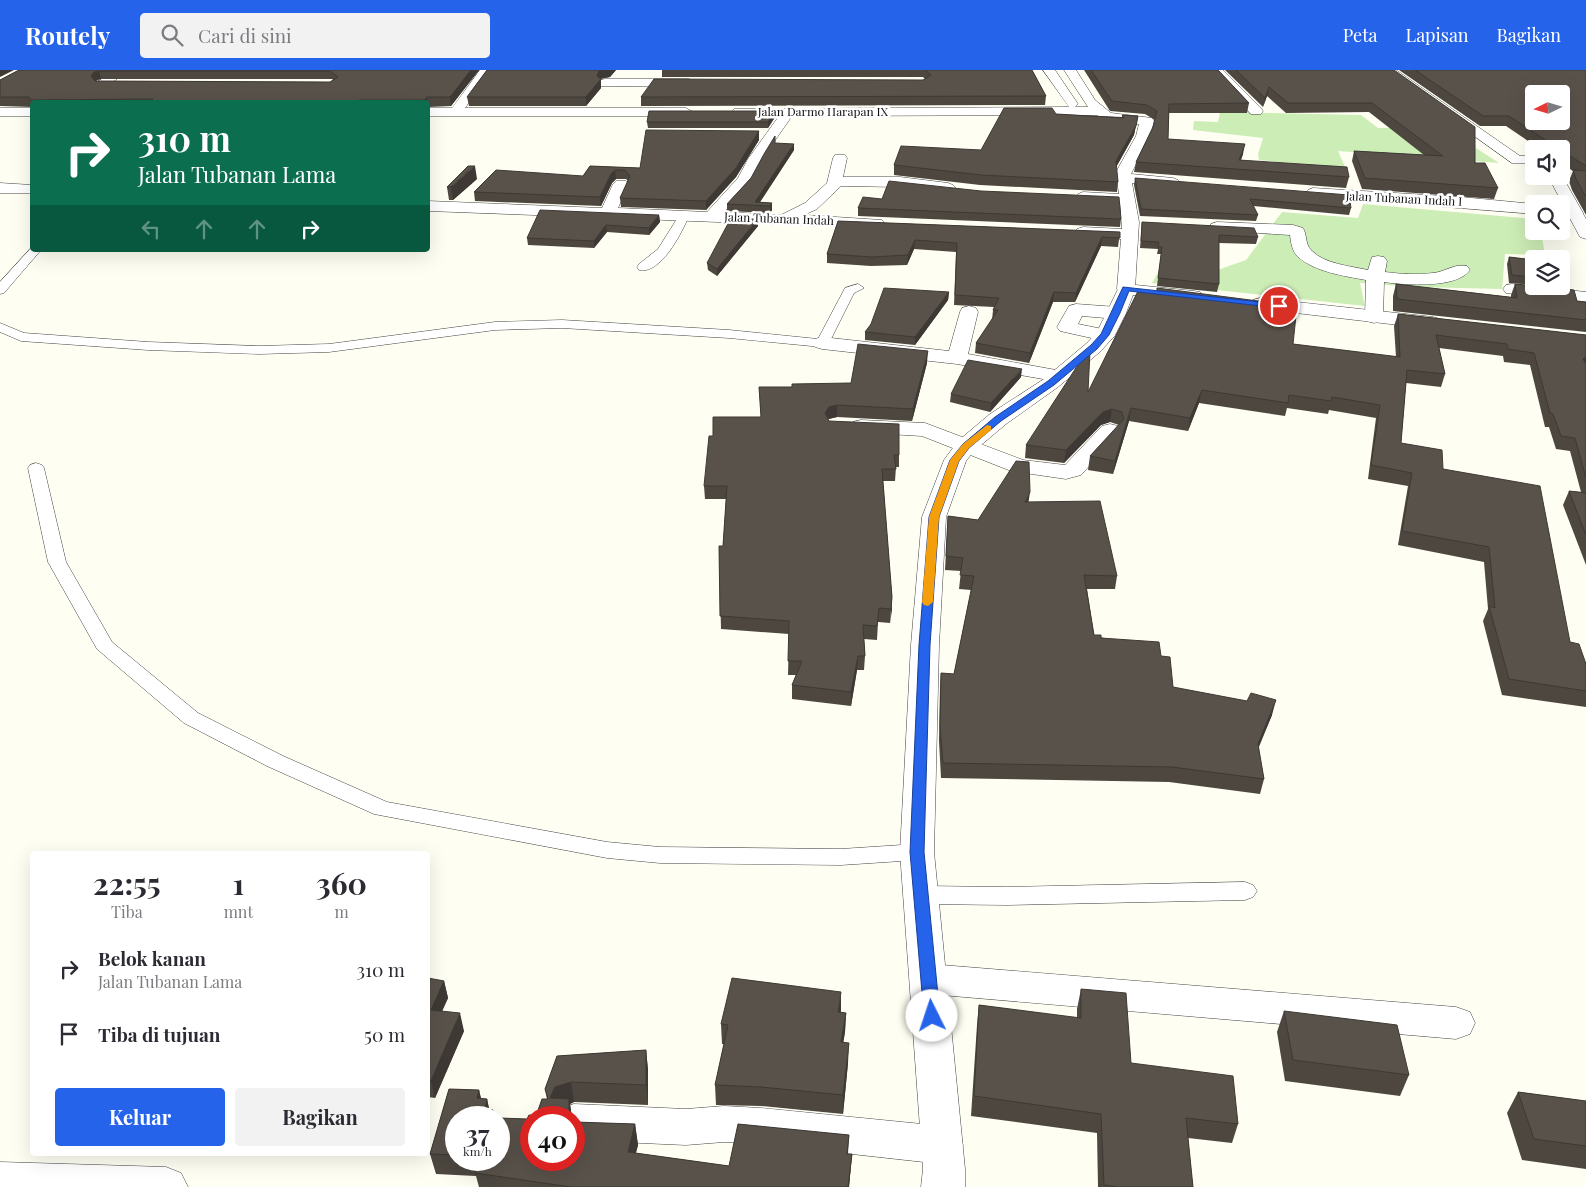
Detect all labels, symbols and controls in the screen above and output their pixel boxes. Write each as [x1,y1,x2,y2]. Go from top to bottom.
search box [140,13,490,58]
text: Routely [25,19,110,51]
icon: search [158,21,186,49]
text: Cari di sini [198,22,292,48]
text: Peta [1343,23,1378,47]
text: Lapisan [1406,23,1469,47]
text: Bagikan [1497,23,1561,47]
north arrow [1525,85,1570,130]
map controls [1525,85,1570,295]
street label: Jalan Darmo Harapan IX [757,103,889,119]
text: 310 m [138,114,231,161]
icon: right [55,120,120,185]
button: sound [1525,140,1570,185]
text: Jalan Tubanan Lama [138,159,336,189]
street label: Jalan Tubanan Indah I [1344,187,1463,209]
button: search [1525,195,1570,240]
street label: Jalan Tubanan Indah [723,208,834,228]
icon: left [137,215,165,243]
icon: ahead [190,215,218,243]
icon: ahead [243,215,271,243]
icon: right [296,215,324,243]
button: layers [1525,250,1570,295]
pin [1258,285,1300,327]
icon: arrive [1265,292,1293,320]
text: 22:55 [93,863,161,903]
text: 1 [233,863,244,903]
text: 360 [316,863,367,903]
text: Tiba [111,901,143,922]
text: mnt [224,901,253,922]
text: m [334,901,349,922]
text: Belok kanan [98,945,206,971]
icon: right [55,955,83,983]
text: 310 m [356,956,405,982]
text: Jalan Tubanan Lama [98,971,242,992]
position arrow [905,989,957,1041]
icon: arrive [55,1020,83,1048]
text: Tiba di tujuan [98,1021,220,1047]
text: 50 m [364,1021,405,1047]
button: Keluar [55,1088,225,1146]
button: Bagikan [235,1088,405,1146]
speed limit sign: 40 [520,1106,585,1171]
text: 37 [466,1116,489,1149]
text: km/h [463,1143,492,1159]

